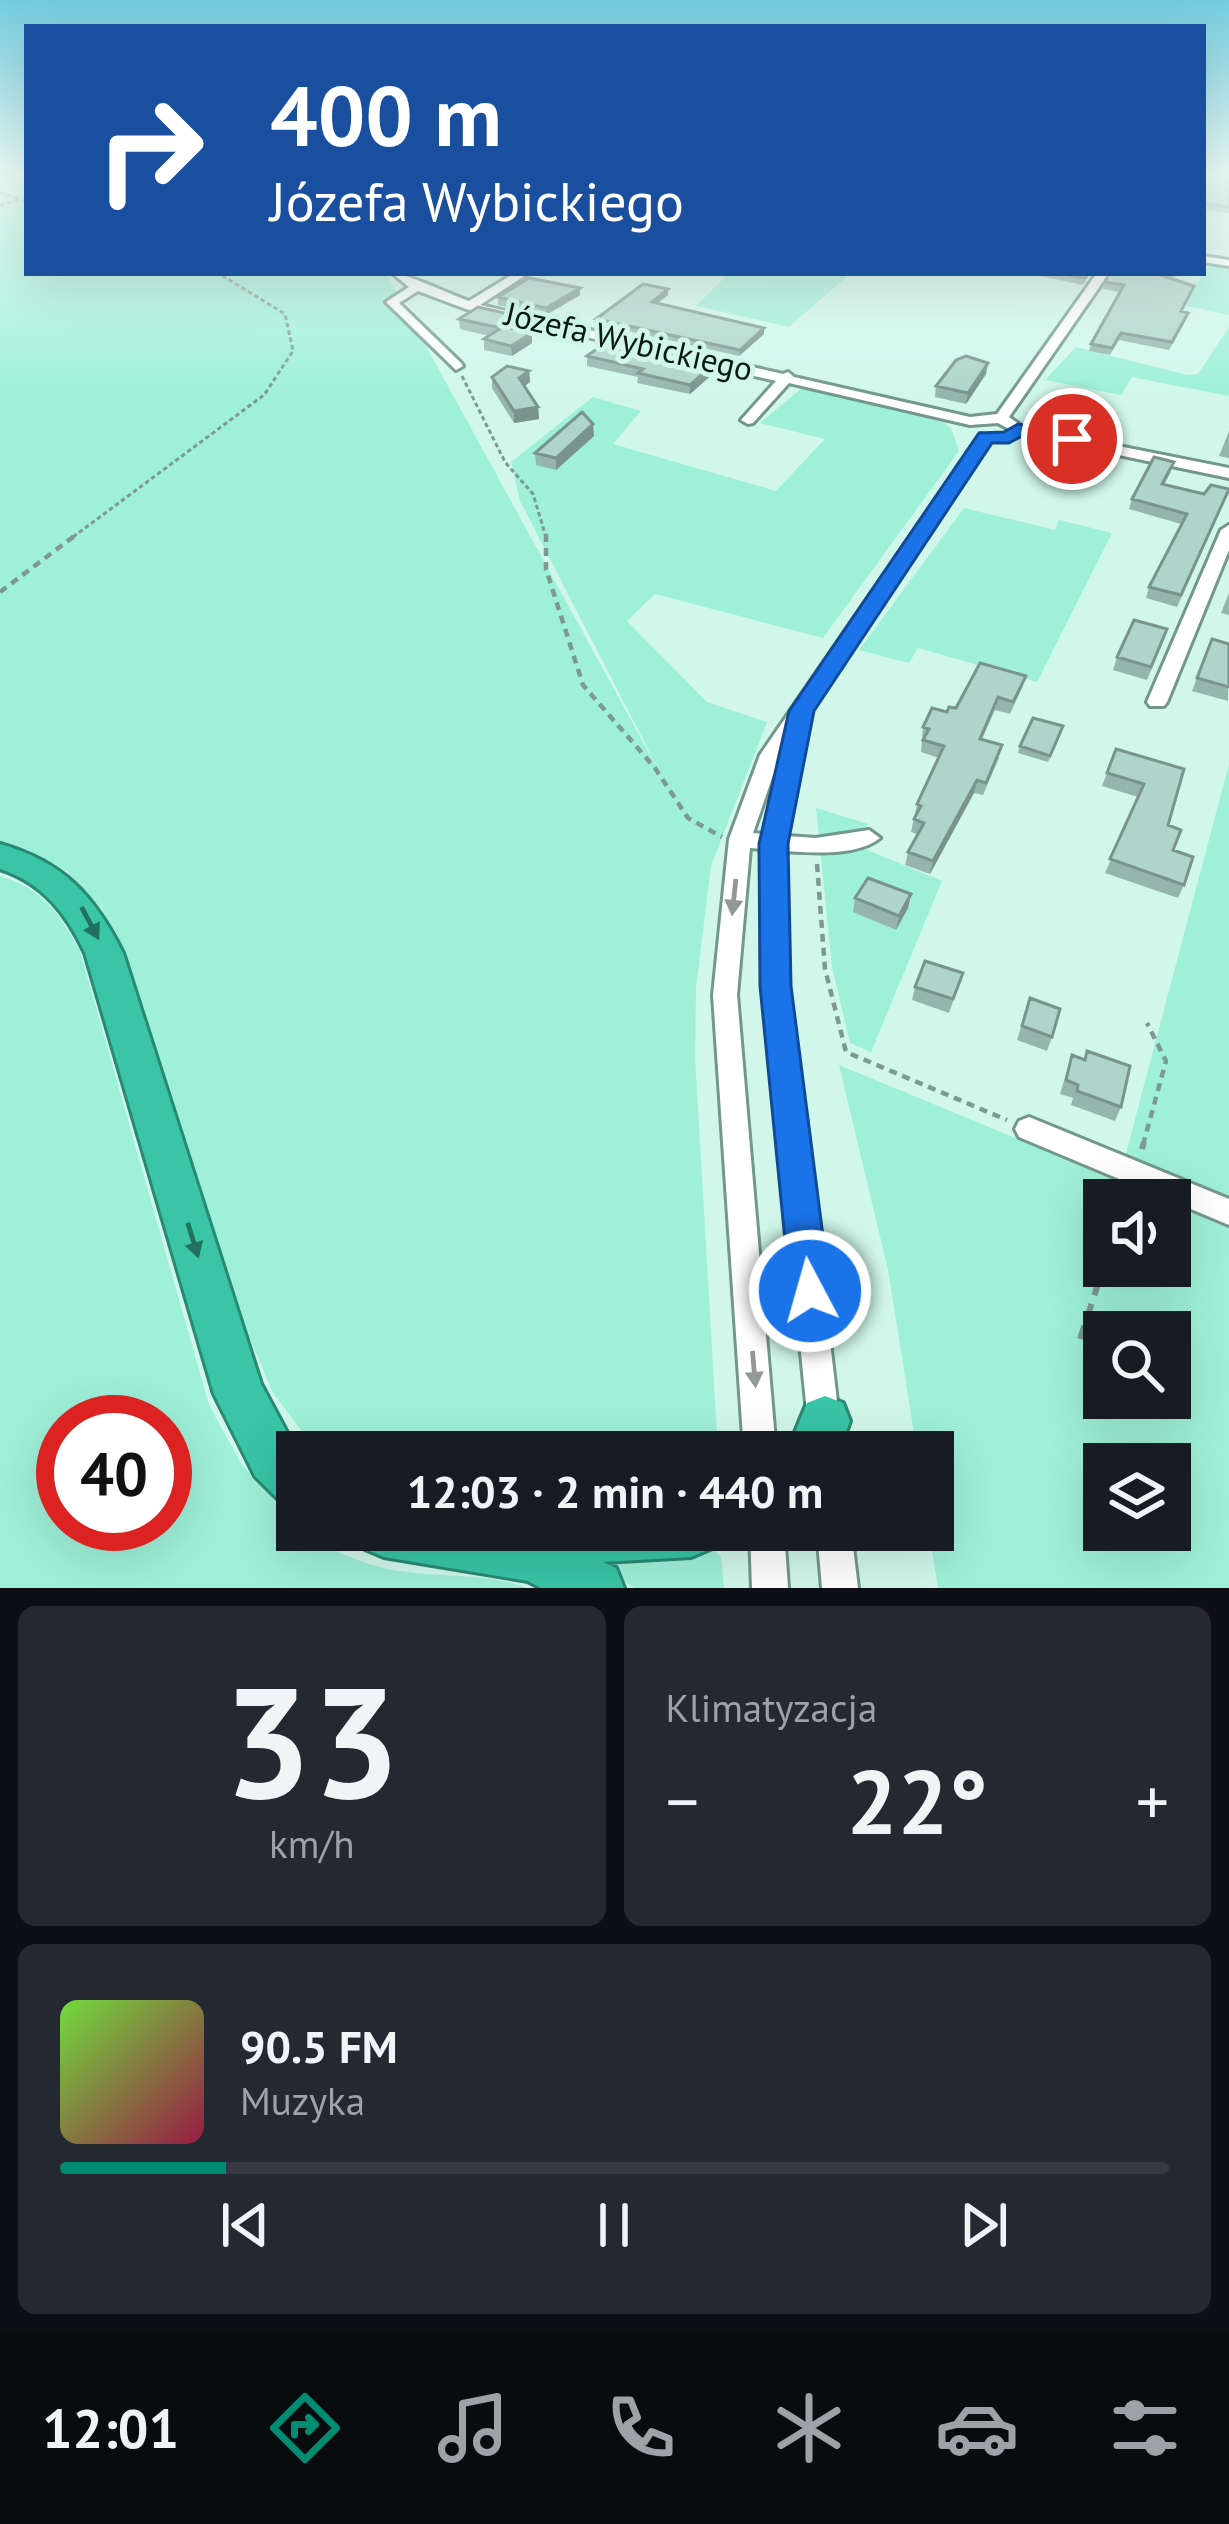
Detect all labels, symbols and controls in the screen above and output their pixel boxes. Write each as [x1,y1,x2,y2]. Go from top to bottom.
text: 400 m [270,60,502,169]
icon: right [72,72,228,228]
text: Józefa Wybickiego [270,166,684,236]
street label: Józefa Wybickiego [499,291,757,390]
pin [1021,388,1123,490]
icon: arrive [1039,406,1105,472]
one-way arrow [724,878,743,916]
one-way arrow [79,906,100,941]
map controls [1083,1179,1191,1551]
button: sound [1083,1179,1191,1287]
one-way arrow [185,1223,203,1259]
position arrow [747,1228,873,1354]
button: search [1083,1311,1191,1419]
one-way arrow [744,1351,763,1388]
speed limit sign: 40 [36,1395,192,1551]
button: layers [1083,1443,1191,1551]
text: 12:03 · 2 min · 440 m [407,1462,823,1520]
text: 33 [223,1639,400,1841]
text: Klimatyzacja [666,1682,877,1733]
text: 22° [847,1742,988,1859]
text: − [666,1758,699,1843]
text: + [1136,1758,1169,1843]
text: km/h [269,1818,355,1869]
text: 90.5 FM [240,2017,398,2075]
text: Muzyka [240,2075,365,2126]
icon: previous [212,2192,278,2258]
icon: pause [581,2192,647,2258]
icon: next [951,2192,1017,2258]
icon: directions [263,2386,347,2470]
icon: music [431,2386,515,2470]
icon: phone [599,2386,683,2470]
icon: climate [767,2386,851,2470]
icon: car [935,2386,1019,2470]
icon: filters [1103,2386,1187,2470]
text: 12:01 [42,2393,179,2463]

